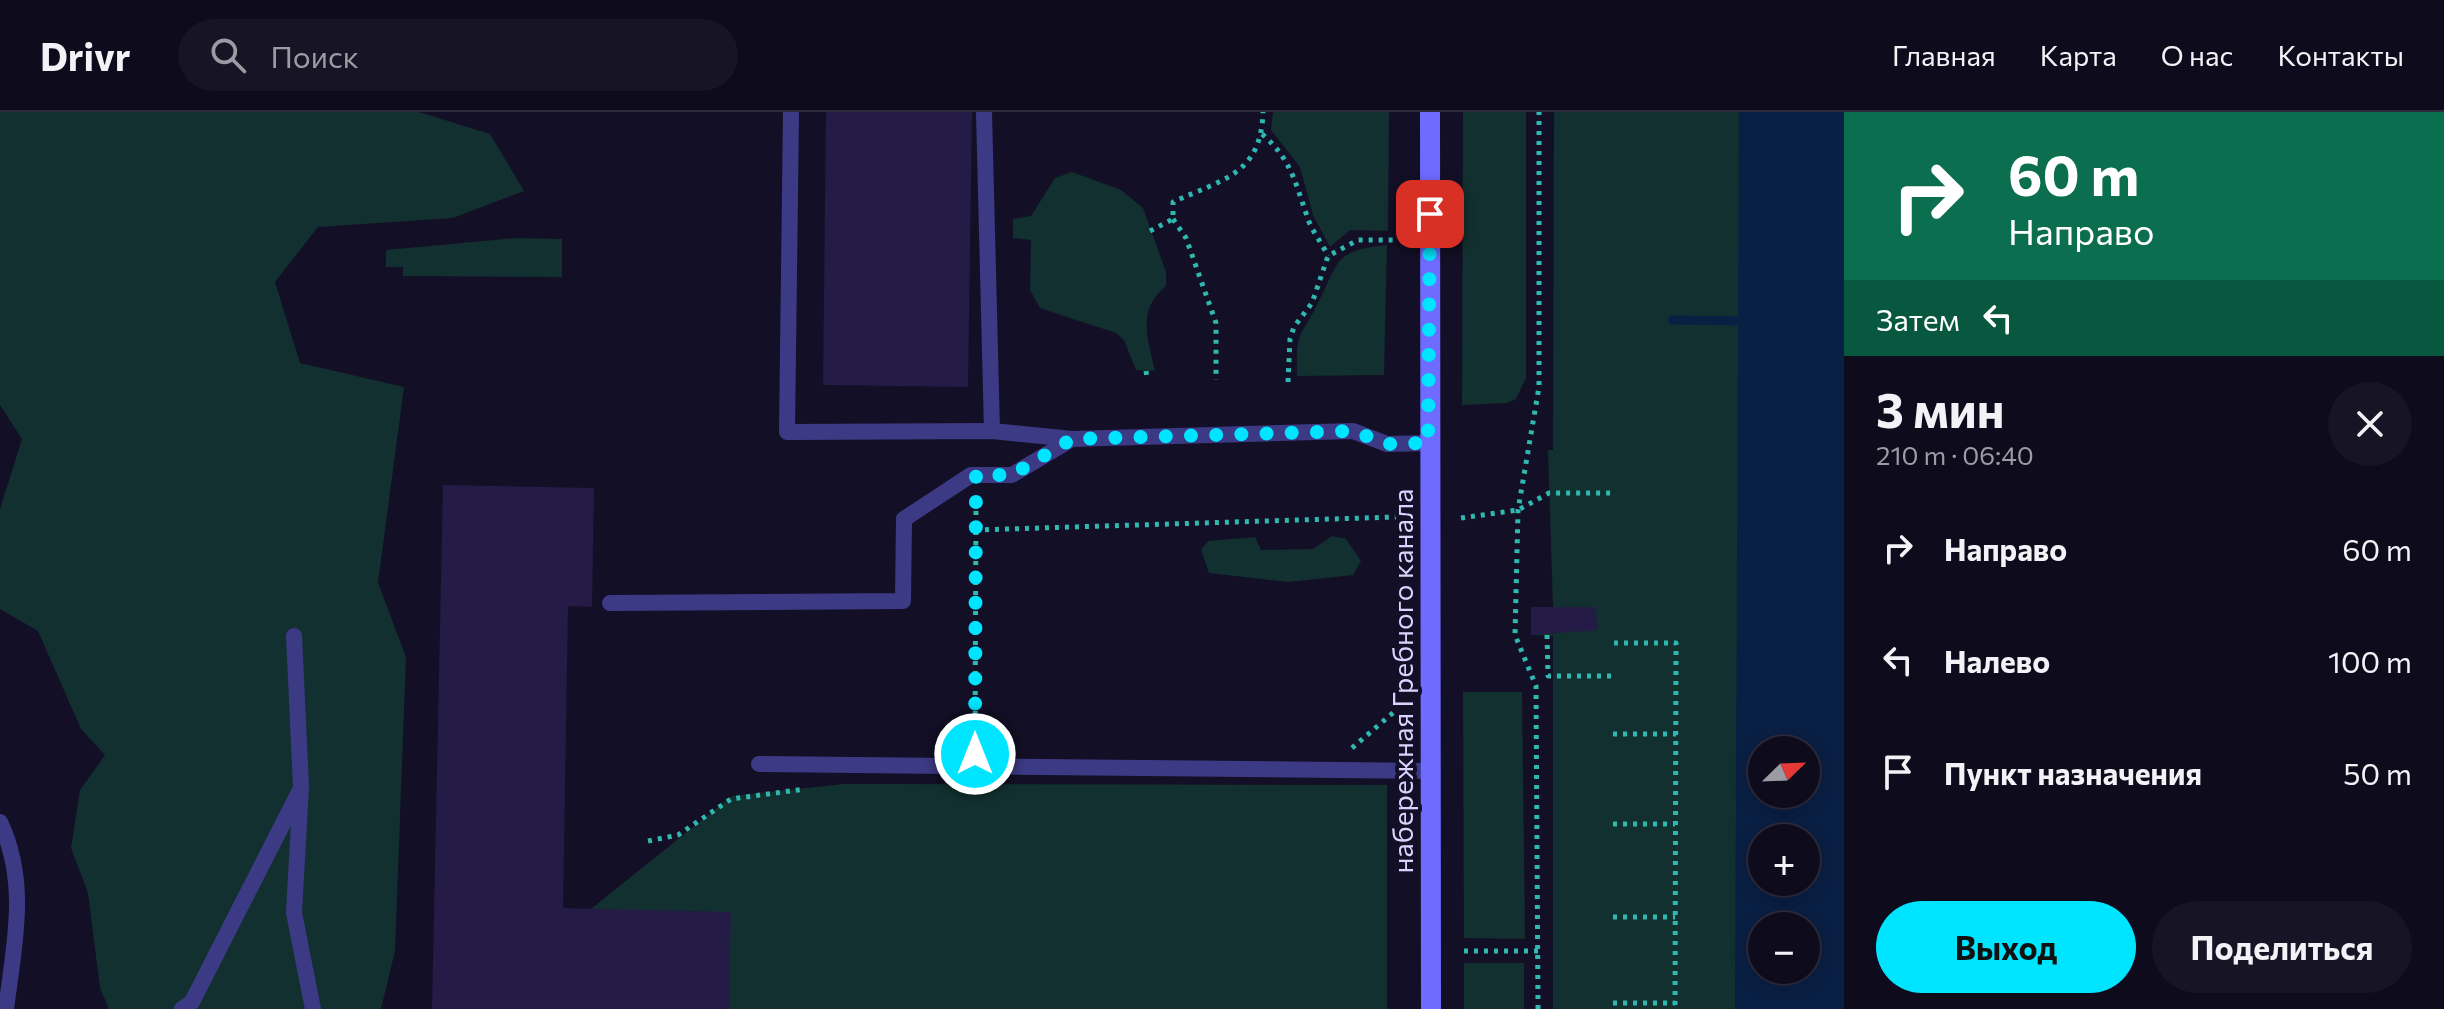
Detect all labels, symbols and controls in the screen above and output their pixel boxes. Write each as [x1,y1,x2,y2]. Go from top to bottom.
search box [178,19,738,91]
text: Drivr [40,32,130,79]
icon: search [206,33,250,77]
text: Поиск [270,37,359,74]
text: Главная [1892,38,1996,72]
text: Карта [2040,38,2117,72]
text: О нас [2161,38,2233,72]
text: Контакты [2277,38,2404,72]
text: 60 m [2008,139,2139,208]
icon: right [1876,144,1980,248]
pin [1396,180,1464,248]
icon: arrive [1408,192,1452,236]
text: Направо [2008,208,2154,252]
icon: left [1976,296,2020,340]
text: Затем [1876,300,1960,337]
text: 3 мин [1876,379,2004,438]
button: close [2328,382,2412,466]
text: 210 m · 06:40 [1876,439,2034,470]
street label: набережная Гребного канала [1385,488,1419,874]
icon: right [1876,526,1920,570]
text: Направо [1944,530,2067,567]
text: 60 m [2342,530,2412,567]
icon: left [1876,638,1920,682]
text: Налево [1944,642,2050,679]
text: 100 m [2328,642,2412,679]
position arrow [933,712,1017,796]
north arrow [1748,736,1820,808]
map controls [1748,736,1820,984]
icon: arrive [1876,750,1920,794]
text: Пункт назначения [1944,754,2202,791]
text: 50 m [2343,754,2412,791]
button: + [1748,824,1820,896]
button: Выход [1876,901,2136,993]
button: Поделиться [2152,901,2412,993]
button: − [1748,912,1820,984]

